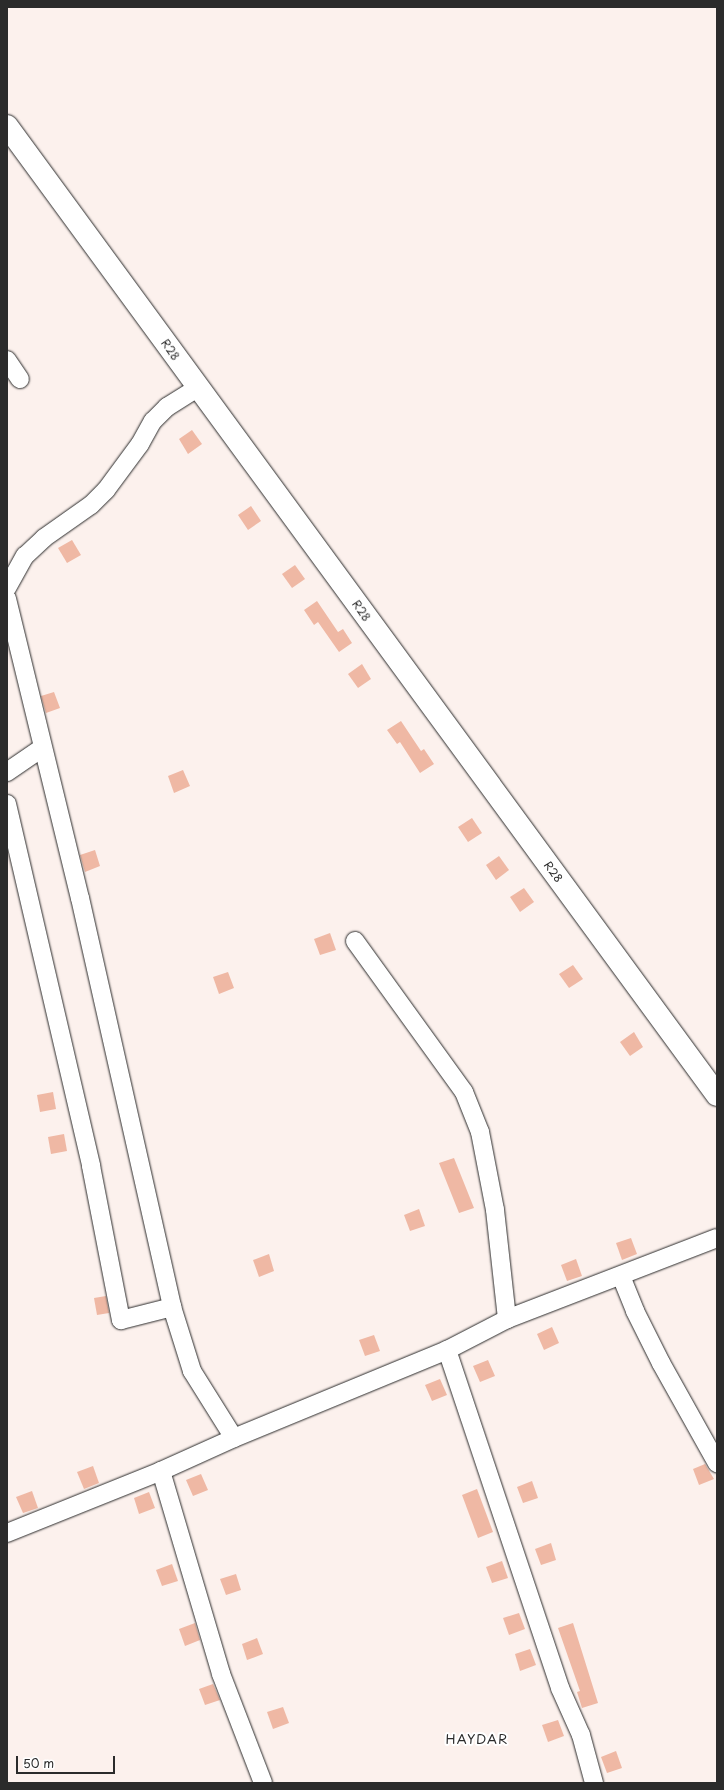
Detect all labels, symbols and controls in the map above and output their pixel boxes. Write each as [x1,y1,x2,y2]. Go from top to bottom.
street label: R28 [158,337,182,363]
street label: R28 [349,598,373,624]
street label: R28 [541,859,565,885]
district label: HAYDAR [446,1731,508,1747]
scale bar [18,1748,117,1774]
text: 50 m [23,1754,54,1772]

